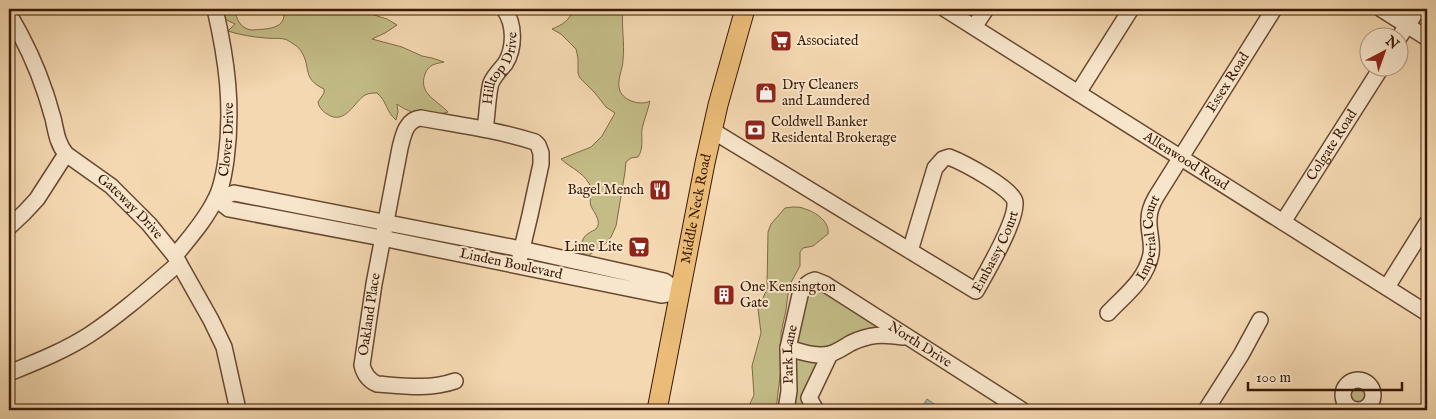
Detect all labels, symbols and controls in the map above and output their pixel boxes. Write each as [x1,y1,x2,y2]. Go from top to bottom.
north arrow [1358,28,1408,78]
supermarket icon: Associated [769,29,793,53]
street label: Hilltop Drive [479,31,521,105]
place label: Associated [796,32,859,50]
text: N [1381,32,1402,54]
street label: Essex Road [1202,49,1254,116]
place label: Dry Cleaners and Laundered [782,76,870,110]
shop icon: Dry Cleaners and Laundered [754,81,778,105]
street label: Clover Drive [214,102,238,178]
street label: Colgate Road [1303,106,1361,184]
place label: Coldwell Banker Residental Brokerage [771,113,897,147]
bank icon: Coldwell Banker Residental Brokerage [743,118,767,142]
street label: Allenwood Road [1139,127,1232,195]
street label: Middle Neck Road [677,152,716,265]
street label: Gateway Drive [93,170,167,243]
restaurant icon: Bagel Mench [648,178,672,202]
place label: Bagel Mench [567,181,645,199]
street label: Imperial Court [1132,192,1164,284]
street label: Embassy Court [968,209,1023,296]
supermarket icon: Lime Lite [627,235,651,259]
place label: Lime Lite [564,238,624,256]
street label: Linden Boulevard [458,244,565,284]
street label: Oakland Place [354,271,385,357]
place label: One Kensington Gate [740,278,837,312]
building icon: One Kensington Gate [712,283,736,307]
street label: North Drive [884,318,956,372]
street label: Park Lane [779,322,802,384]
scale bar [1248,359,1402,391]
text: 100 m [1256,368,1292,387]

